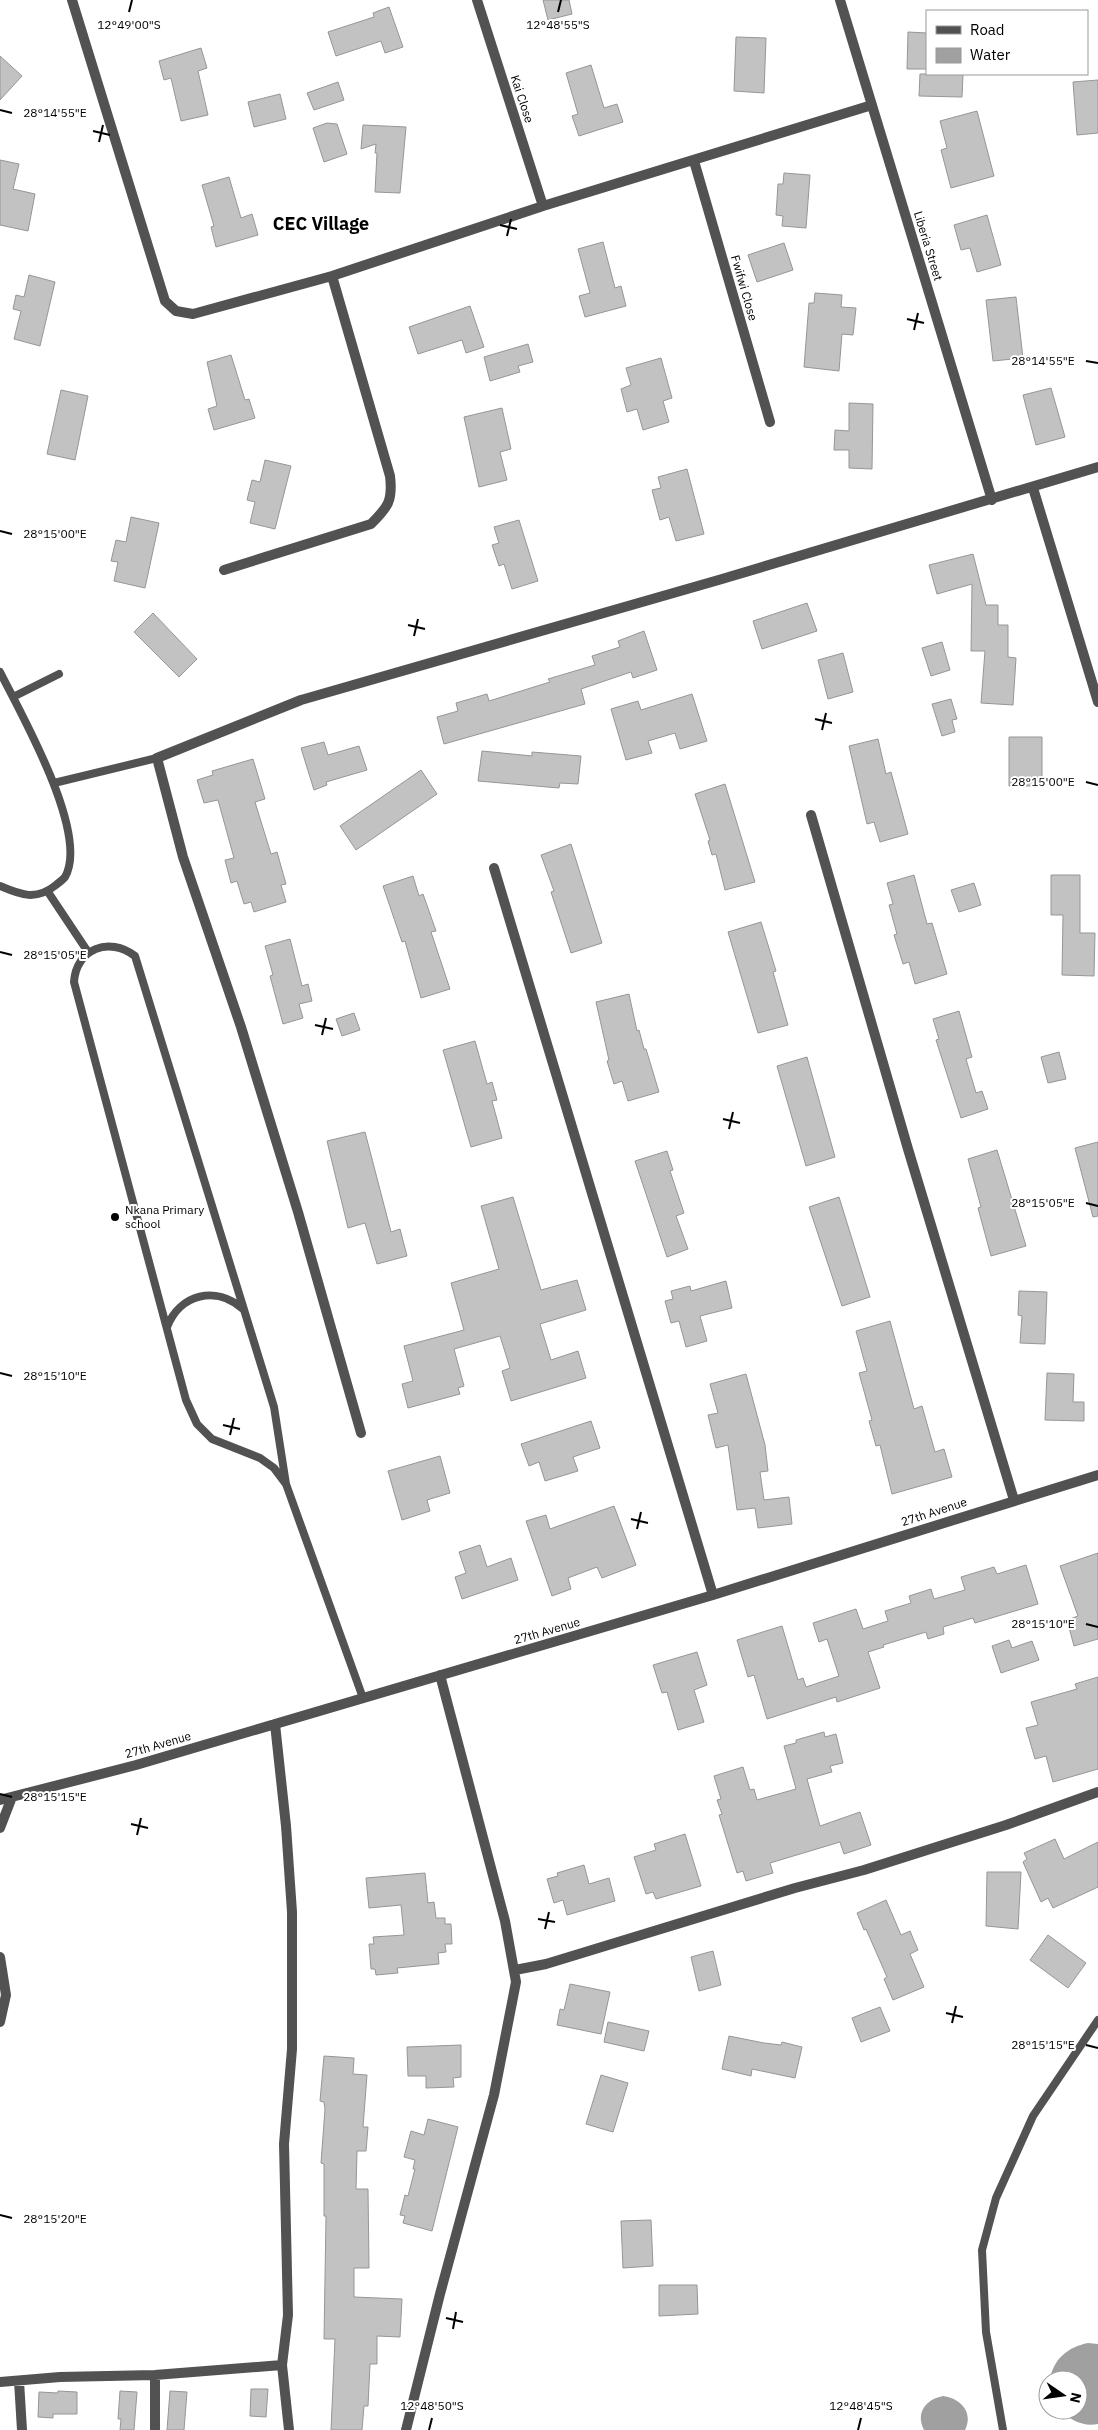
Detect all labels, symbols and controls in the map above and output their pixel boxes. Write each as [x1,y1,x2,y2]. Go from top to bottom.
legend [926,10,1088,75]
text: 12°49'00"S [97,17,161,32]
text: 12°48'55"S [526,17,590,32]
text: Road [970,20,1005,39]
text: Water [970,45,1011,64]
street label: Kai Close [508,73,537,125]
text: 28°14'55"E [23,105,87,120]
street label: Liberia Street [911,209,946,283]
district label: CEC Village [273,212,369,235]
street label: Fwifwi Close [728,253,761,323]
text: 28°14'55"E [1011,353,1075,368]
text: 28°15'00"E [23,526,87,541]
text: 28°15'00"E [1011,774,1075,789]
text: 28°15'05"E [23,947,87,962]
text: 28°15'05"E [1011,1195,1075,1210]
place label: Nkana Primary school [125,1202,204,1231]
marker: Nkana Primary school [109,1211,121,1223]
text: 28°15'10"E [23,1368,87,1383]
street label: 27th Avenue [899,1494,969,1529]
street label: 27th Avenue [512,1614,582,1647]
text: 28°15'10"E [1011,1616,1075,1631]
street label: 27th Avenue [123,1728,193,1761]
text: 28°15'15"E [23,1789,87,1804]
text: 28°15'15"E [1011,2037,1075,2052]
text: 28°15'20"E [23,2211,87,2226]
north arrow [1038,2370,1088,2420]
text: N [1066,2391,1086,2405]
text: 12°48'50"S [400,2398,464,2413]
text: 12°48'45"S [829,2398,893,2413]

